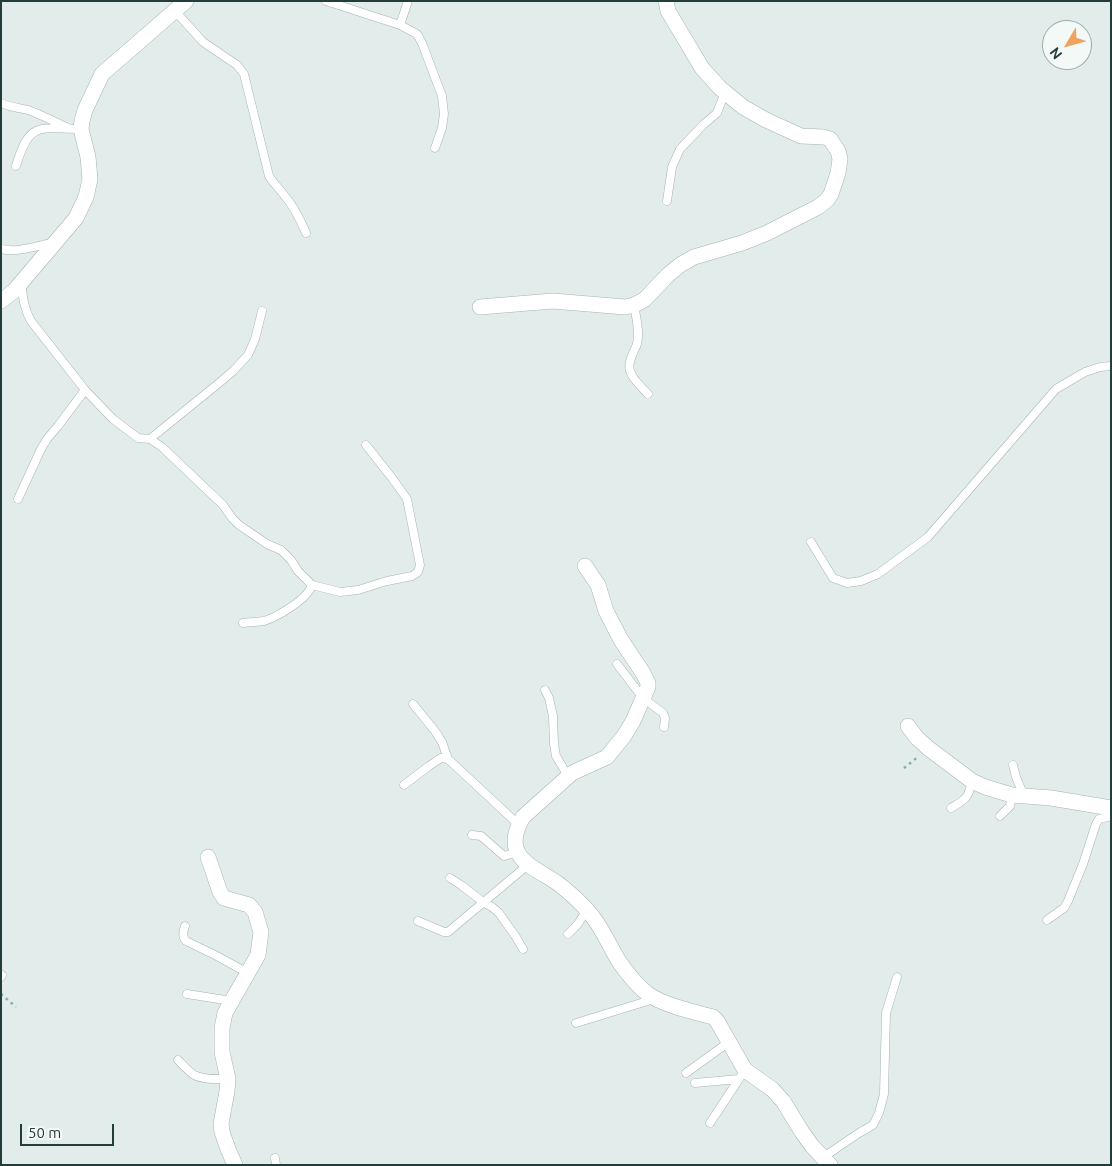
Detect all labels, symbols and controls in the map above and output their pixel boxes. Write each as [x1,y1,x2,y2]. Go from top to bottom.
north arrow [1042,20,1092,70]
text: N [1046,44,1065,62]
scale bar [22,1114,116,1146]
text: 50 m [28,1124,61,1141]

